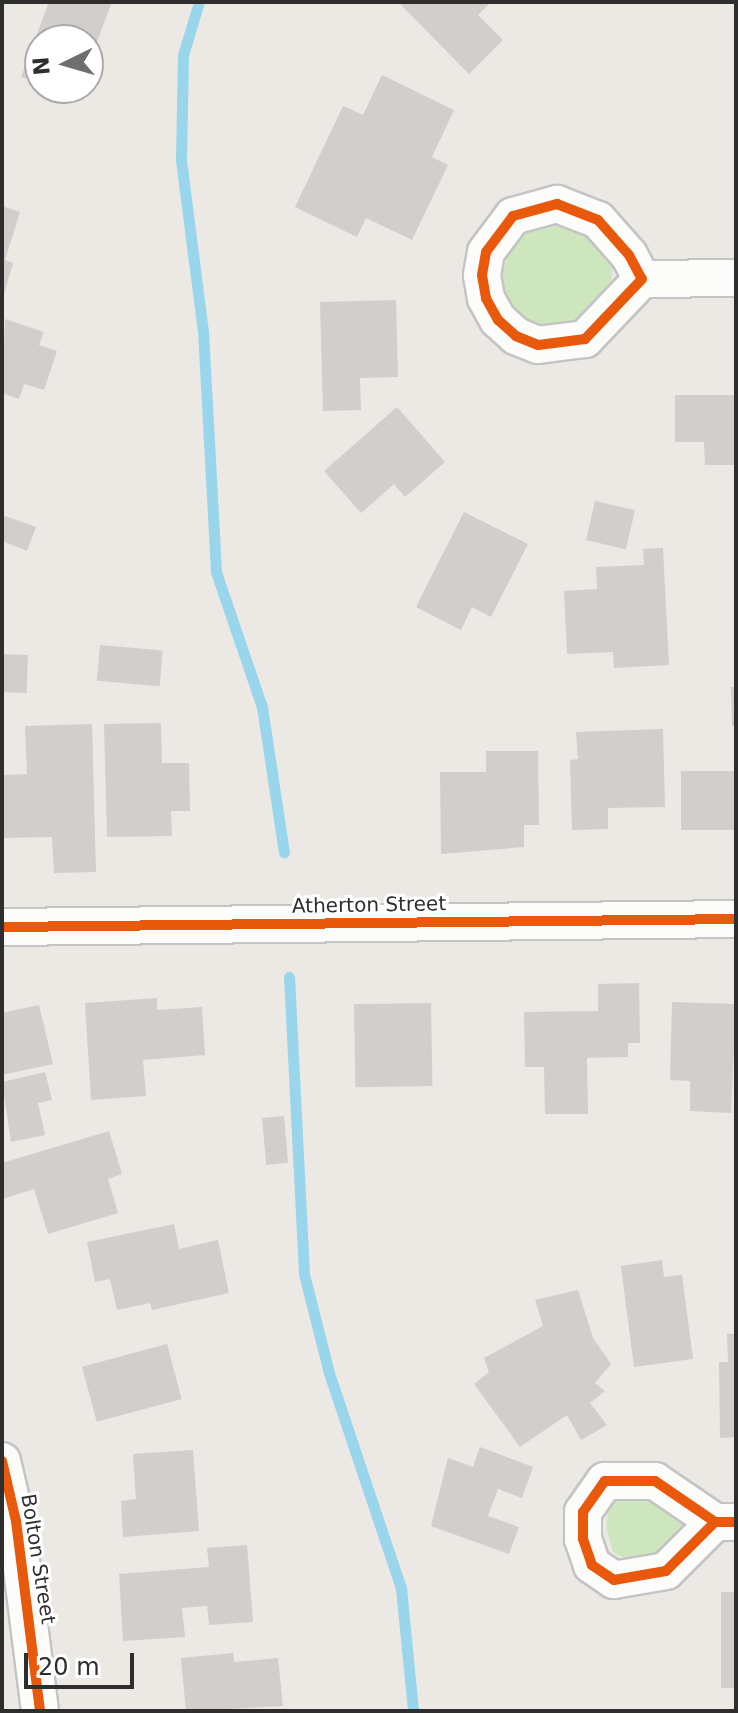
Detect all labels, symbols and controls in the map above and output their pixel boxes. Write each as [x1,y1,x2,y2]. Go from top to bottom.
north arrow [24,24,104,104]
text: N [28,56,55,76]
street label: Atherton Street [292,892,446,918]
street label: Bolton Street [16,1492,60,1626]
scale bar [28,1637,138,1687]
text: 20 m [38,1653,100,1681]

